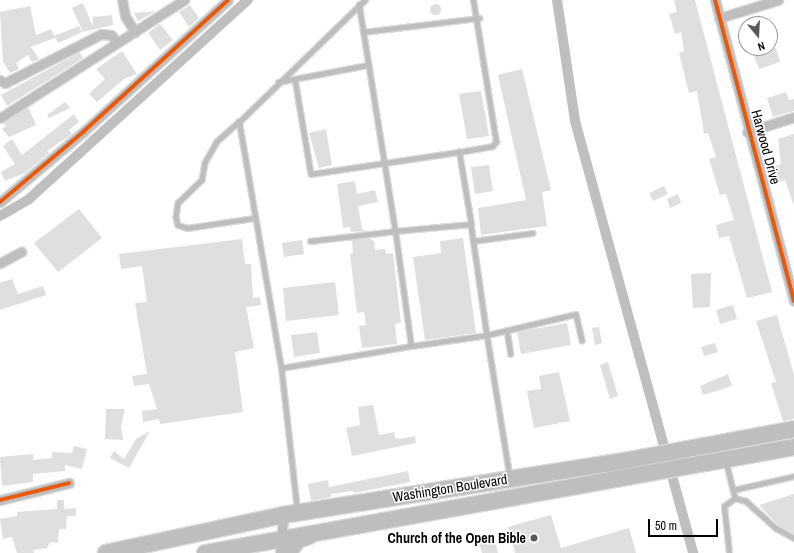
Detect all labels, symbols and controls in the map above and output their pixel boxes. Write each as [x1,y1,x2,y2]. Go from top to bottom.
north arrow [738,16,778,56]
text: N [756,39,767,54]
street label: Harwood Drive [748,108,784,186]
street label: Washington Boulevard [392,471,508,505]
scale bar [650,511,720,537]
text: 50 m [655,518,677,534]
place label: Church of the Open Bible [388,530,526,546]
marker: Church of the Open Bible [529,533,539,543]

